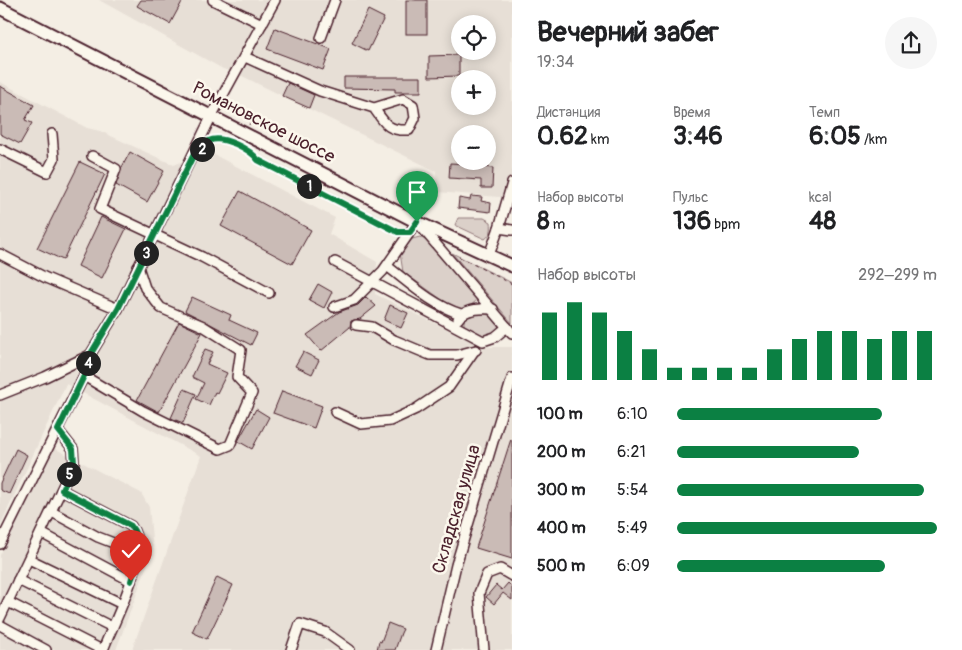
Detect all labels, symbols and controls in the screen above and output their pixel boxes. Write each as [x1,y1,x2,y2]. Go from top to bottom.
map controls [451,15,496,170]
button: locate [451,15,496,60]
text: Вечерний забег [537,15,719,50]
button: share [885,17,937,69]
text: 19:34 [537,52,574,72]
button: + [451,70,496,115]
street label: Романовское шоссе [189,77,339,168]
text: Дистанция [537,104,601,121]
text: Время [673,104,710,121]
text: Темп [809,104,840,121]
text: 0.62 [537,121,588,152]
text: 3:46 [673,121,723,152]
text: 6:05 [809,121,861,152]
button: − [451,125,496,170]
text: km [588,131,609,148]
text: /km [861,131,887,148]
pin: 2 [190,136,214,162]
text: 2 [199,141,206,158]
pin [396,171,438,222]
pin: 1 [296,174,322,198]
text: 1 [307,178,312,195]
icon: arrive [403,178,431,206]
text: Набор высоты [537,189,624,206]
text: Пульс [673,189,708,206]
text: kcal [809,189,832,206]
text: 8 [537,206,550,237]
text: 136 [673,206,711,237]
text: 48 [809,206,836,237]
text: m [550,216,565,233]
text: bpm [711,216,740,233]
pin: 3 [134,240,158,266]
text: 3 [143,245,150,262]
text: Набор высоты [537,265,636,285]
text: 292–299 m [858,265,937,285]
pin: 4 [76,350,100,376]
text: 4 [84,355,93,372]
text: 100 m [537,404,583,424]
text: 6:10 [617,404,648,424]
street label: Складская улица [427,442,486,576]
text: 200 m [537,442,585,462]
text: 6:21 [617,442,646,462]
pin: 5 [56,462,82,486]
text: 5 [66,466,73,483]
text: 300 m [537,480,585,500]
text: 5:54 [617,480,648,500]
text: 400 m [537,518,586,538]
text: 5:49 [617,518,647,538]
pin [110,530,152,581]
icon: check [117,537,145,565]
text: 500 m [537,556,585,576]
text: 6:09 [617,556,650,576]

